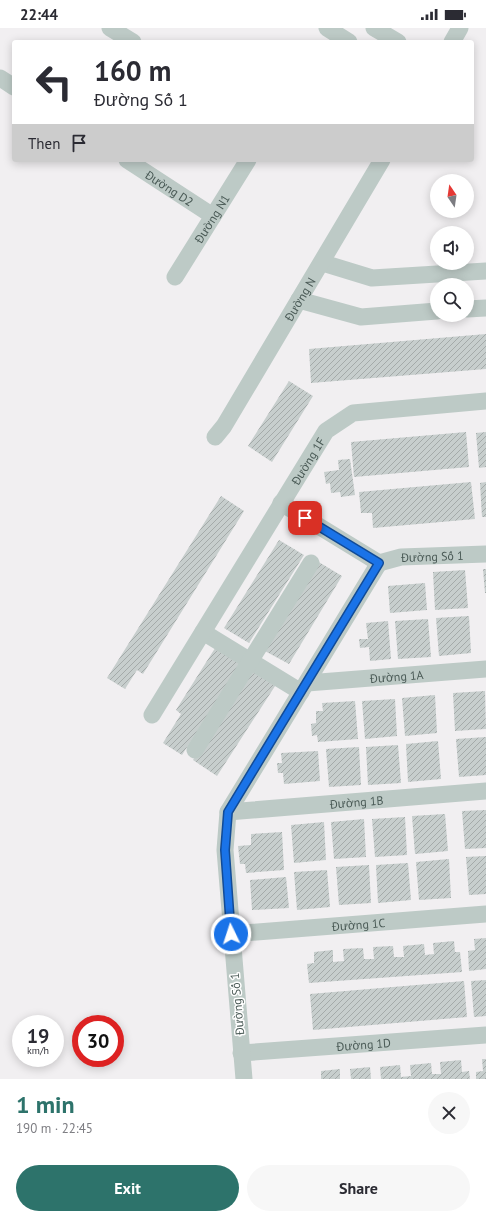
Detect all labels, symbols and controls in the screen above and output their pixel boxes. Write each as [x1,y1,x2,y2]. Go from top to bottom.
text: 22:44 [20,5,58,24]
text: 160 m [94,52,171,89]
icon: left [28,56,80,108]
text: Đường Số 1 [94,88,188,111]
icon: arrive [68,132,90,154]
text: Then [28,134,60,153]
street label: Đường D2 [142,166,197,209]
north arrow [430,174,474,218]
map controls [430,174,474,322]
street label: Đường N1 [190,191,232,246]
button: sound [430,226,474,270]
street label: Đường N [280,274,318,324]
button: search [430,278,474,322]
street label: Đường 1F [287,434,328,488]
pin [288,501,322,535]
icon: arrive [294,507,316,529]
street label: Đường Số 1 [400,547,464,565]
street label: Đường 1A [368,666,424,686]
street label: Đường 1B [328,792,384,811]
position arrow [210,913,252,955]
street label: Đường 1C [330,914,386,934]
street label: Đường Số 1 [227,972,247,1037]
speed limit sign: 30 [72,1015,124,1067]
text: 19 [27,1023,49,1049]
street label: Đường 1D [335,1035,392,1054]
text: km/h [27,1044,49,1057]
text: 1 min [16,1089,75,1120]
button: close [428,1092,470,1134]
text: 190 m · 22:45 [16,1120,93,1137]
button: Exit [16,1165,239,1211]
button: Share [247,1165,470,1211]

